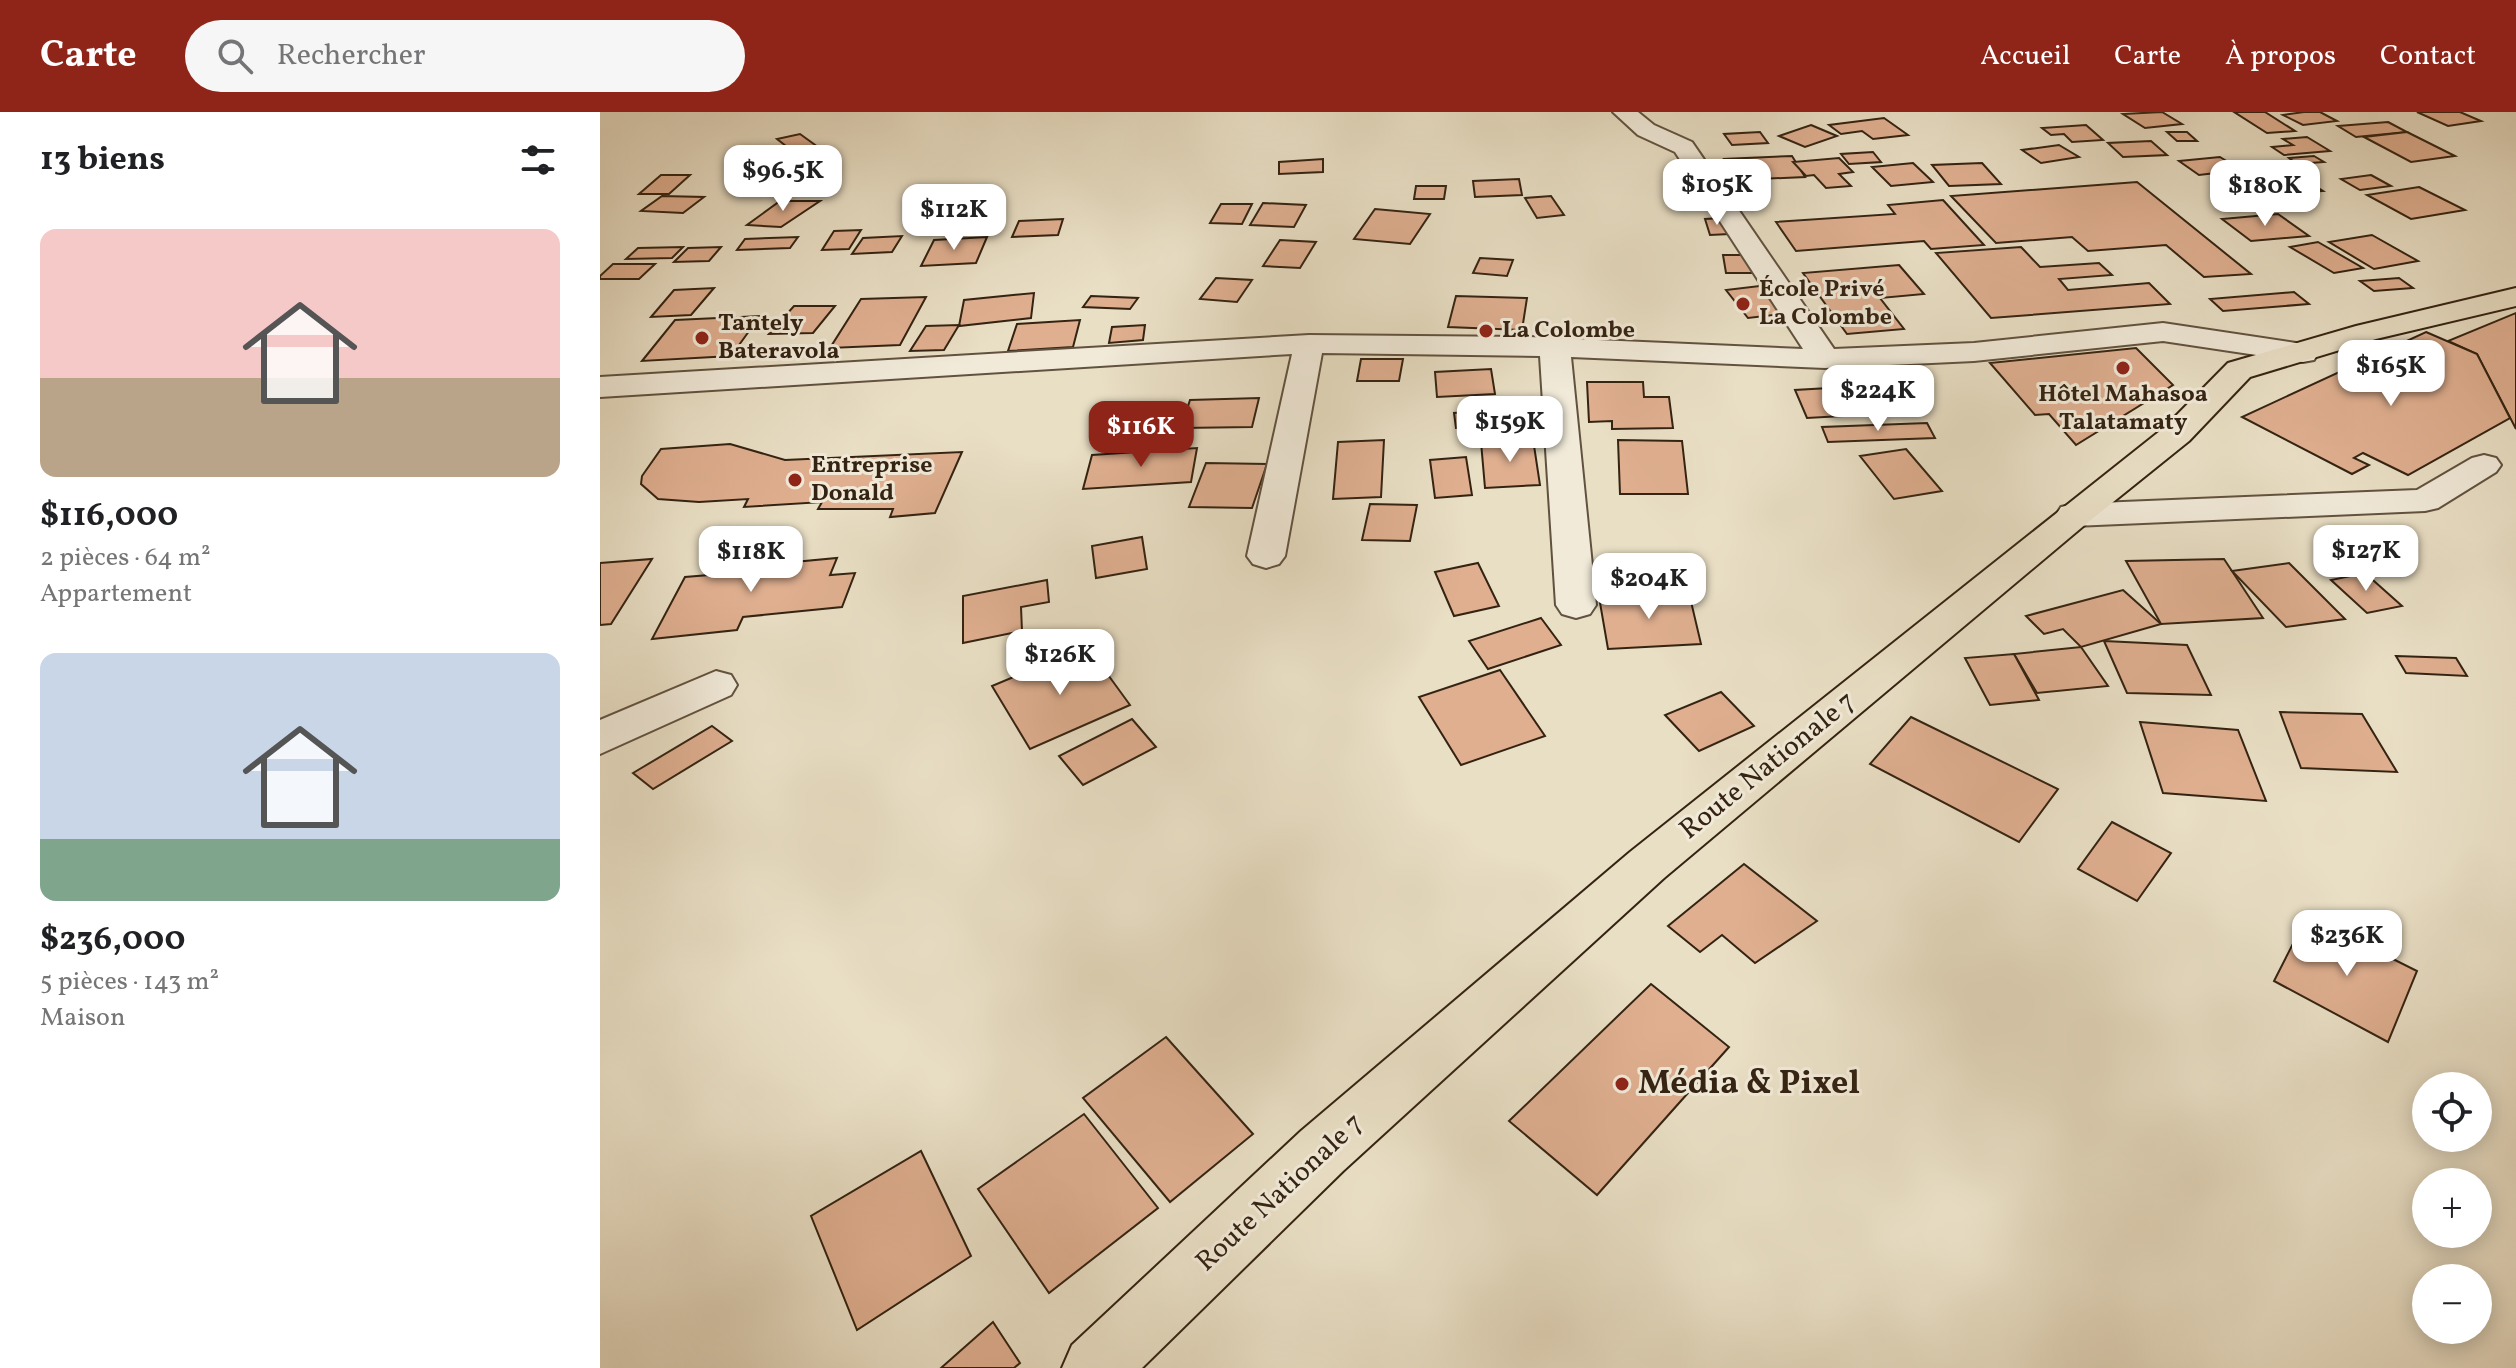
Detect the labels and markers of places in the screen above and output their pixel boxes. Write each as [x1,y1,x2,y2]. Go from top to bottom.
pin: $96.5K [718,145,848,213]
pin: $105K [1661,159,1773,227]
pin: $180K [2209,160,2321,228]
pin: $112K [898,184,1010,252]
place label: École Privé La Colombe [1759,273,1892,335]
marker: École Privé La Colombe [1734,295,1752,313]
place label: Tantely Bateravola [718,307,840,369]
place label: La Colombe [1502,314,1635,348]
marker: La Colombe [1477,322,1495,340]
marker: Tantely Bateravola [693,329,711,347]
pin: $165K [2335,340,2447,408]
marker: Hôtel Mahasoa Talatamaty [2114,359,2132,377]
pin: $224K [1822,365,1934,433]
place label: Hôtel Mahasoa Talatamaty [2038,378,2208,440]
pin: $159K [1454,396,1566,464]
pin: $116K [1085,401,1197,469]
place label: Entreprise Donald [811,449,933,511]
marker: Entreprise Donald [786,471,804,489]
pin: $127K [2310,525,2422,593]
pin: $118K [695,526,807,594]
pin: $204K [1593,553,1705,621]
pin: $126K [1004,629,1116,697]
pin: $236K [2291,910,2403,978]
place label: Média & Pixel [1638,1061,1860,1108]
marker: Média & Pixel [1613,1075,1631,1093]

